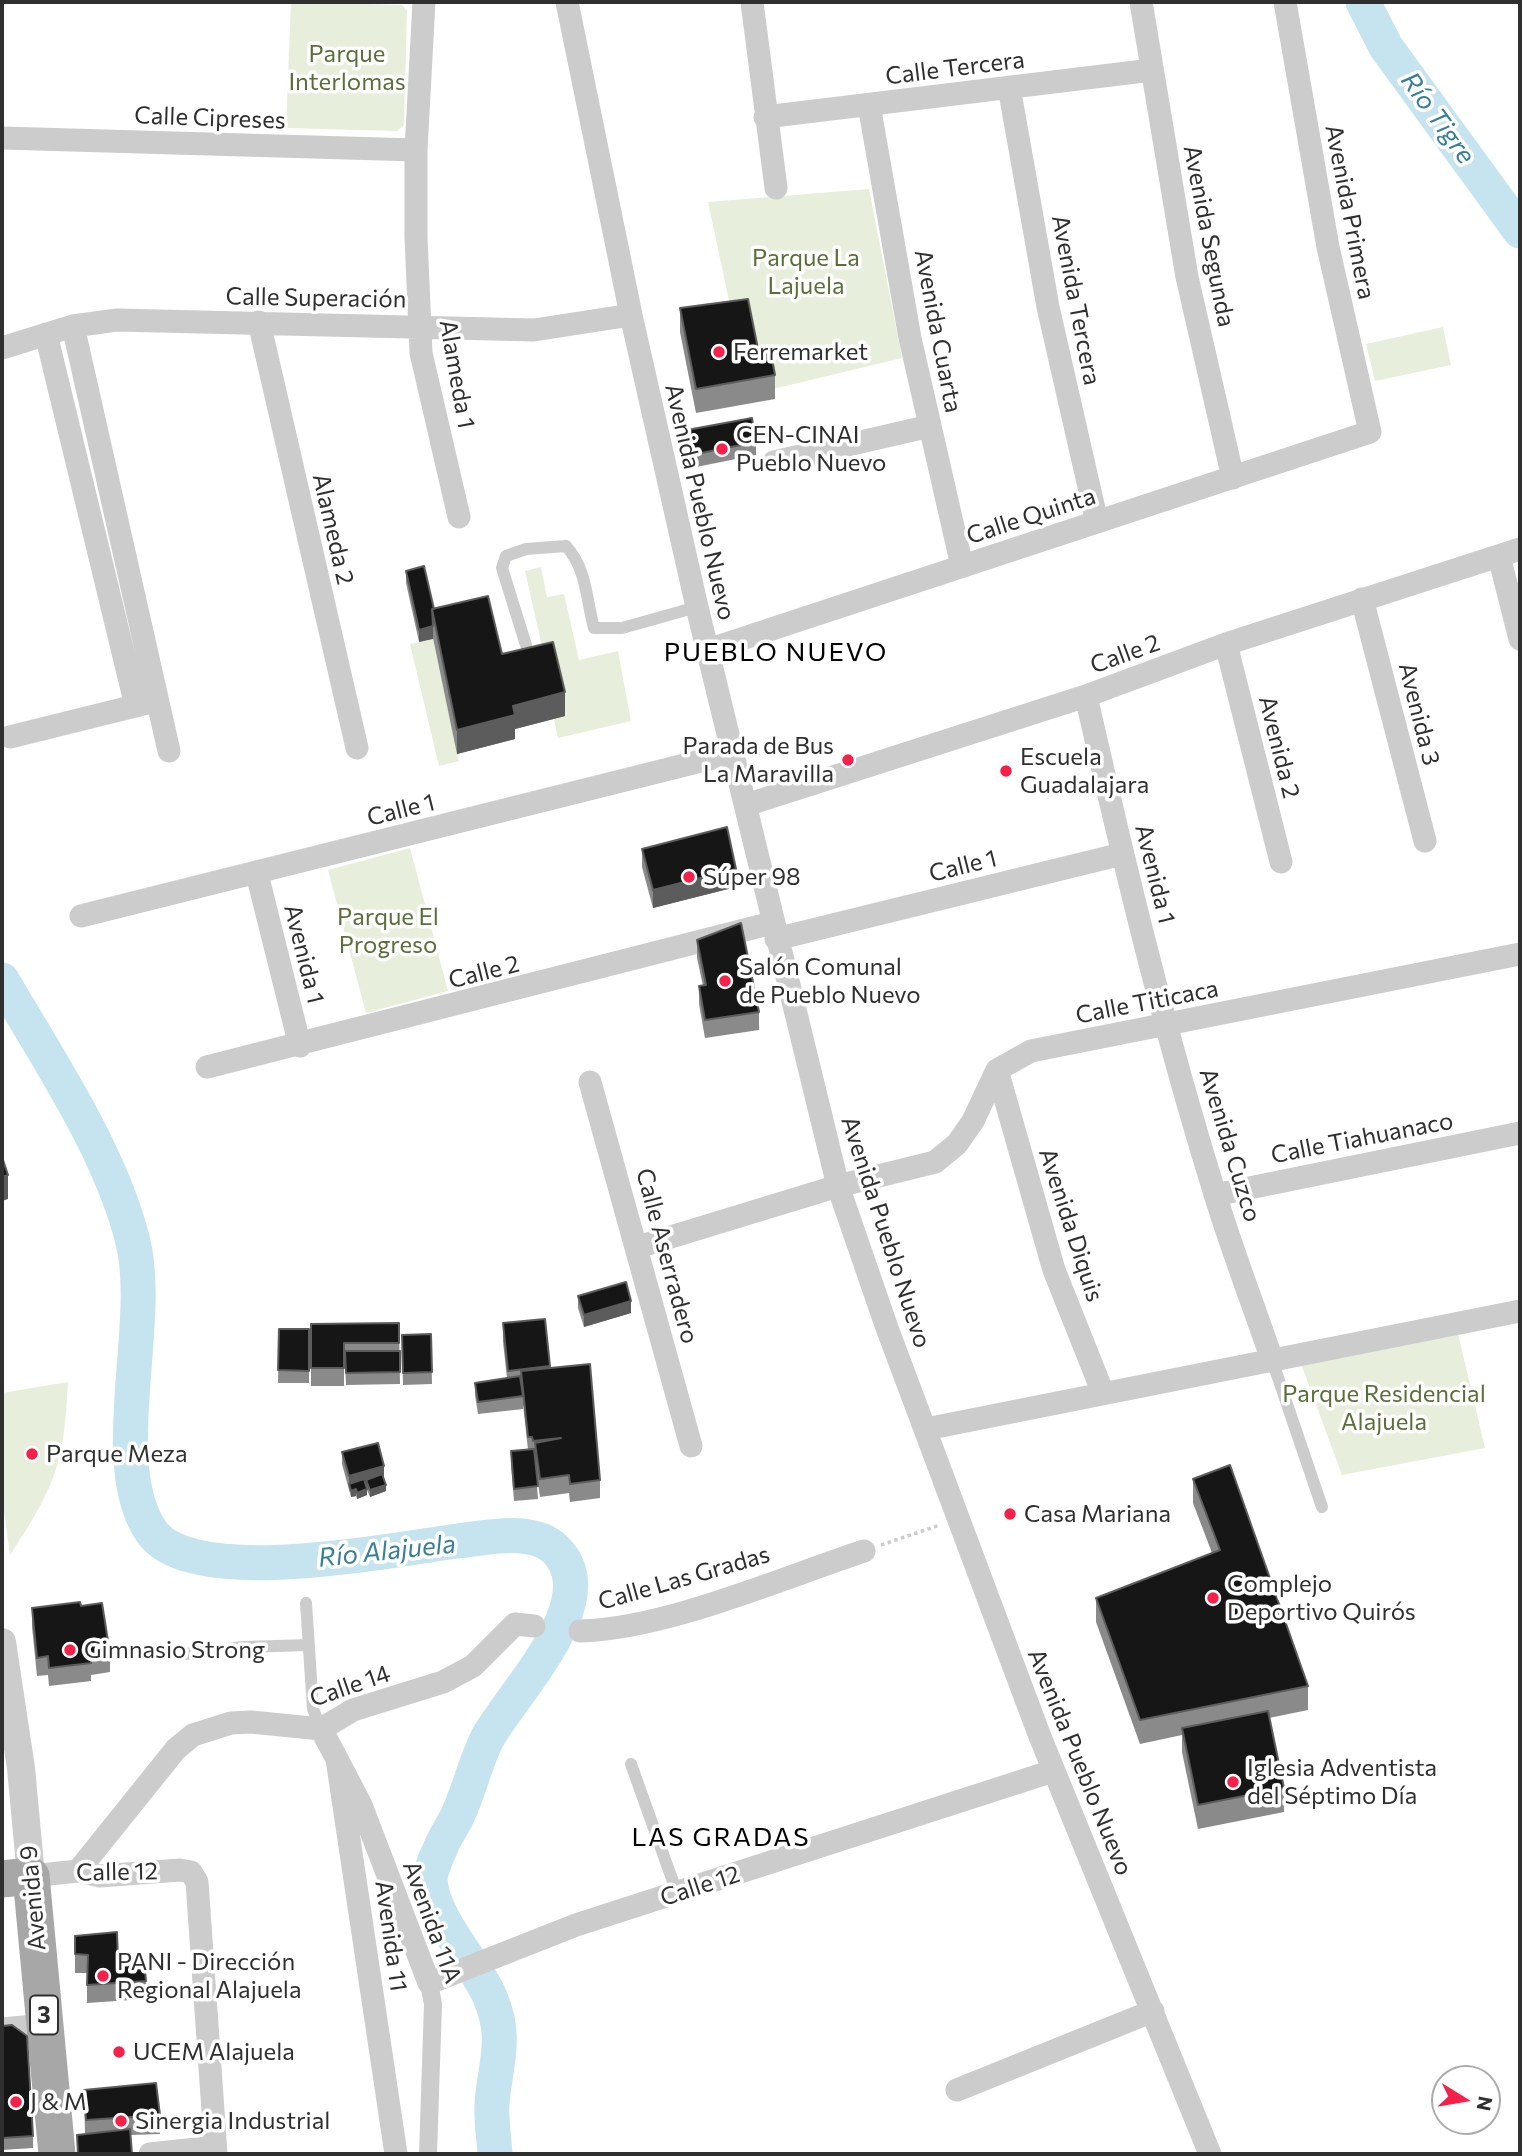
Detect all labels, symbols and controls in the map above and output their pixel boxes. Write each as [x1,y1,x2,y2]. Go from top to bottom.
park label: Parque Interlomas [288,40,406,96]
street label: Calle Tercera [884,45,1026,91]
water label: Río Tigre [1394,66,1482,170]
street label: Calle Cipreses [134,101,286,135]
street label: Avenida Primera [1319,122,1381,302]
street label: Avenida Segunda [1177,143,1241,329]
street label: Avenida Tercera [1045,212,1107,388]
park label: Parque La Lajuela [752,244,860,300]
street label: Avenida Cuarta [908,247,968,415]
street label: Calle Superación [225,282,407,314]
street label: Alameda 1 [433,317,481,431]
place label: Ferremarket [733,338,868,366]
marker: Ferremarket [711,344,727,360]
street label: Avenida Pueblo Nuevo [659,381,741,623]
place label: CEN-CINAI Pueblo Nuevo [736,421,886,477]
marker: CEN-CINAI Pueblo Nuevo [714,441,730,457]
street label: Alameda 2 [306,471,360,587]
street label: Calle Quinta [963,482,1099,550]
street label: Calle 2 [1086,628,1164,680]
district label: PUEBLO NUEVO [665,636,887,668]
street label: Avenida 3 [1392,660,1446,768]
street label: Avenida 2 [1252,693,1306,801]
place label: Parada de Bus La Maravilla [683,732,834,788]
place label: Escuela Guadalajara [1020,743,1149,799]
marker: Parada de Bus La Maravilla [840,752,856,768]
marker: Escuela Guadalajara [998,763,1014,779]
street label: Calle 1 [364,788,438,832]
street label: Avenida 1 [1129,821,1181,927]
street label: Calle 1 [926,844,1000,888]
place label: Súper 98 [703,863,801,891]
marker: Súper 98 [681,869,697,885]
street label: Avenida 1 [278,901,330,1007]
park label: Parque El Progreso [337,903,439,959]
street label: Calle 2 [446,949,522,995]
place label: Salón Comunal de Pueblo Nuevo [739,953,921,1009]
marker: Salón Comunal de Pueblo Nuevo [717,973,733,989]
street label: Calle Titicaca [1073,974,1221,1030]
street label: Avenida Cuzco [1193,1065,1267,1225]
street label: Calle Tiahuanaco [1269,1106,1455,1170]
street label: Avenida Pueblo Nuevo [835,1113,937,1351]
street label: Avenida Diquis [1033,1145,1109,1305]
street label: Calle Aserradero [630,1165,704,1347]
park label: Parque Residencial Alajuela [1282,1380,1486,1436]
place label: Parque Meza [46,1440,188,1468]
marker: Parque Meza [24,1446,40,1462]
place label: Casa Mariana [1024,1500,1171,1528]
marker: Casa Mariana [1002,1506,1018,1522]
water label: Río Alajuela [317,1528,457,1574]
street label: Calle Las Gradas [595,1540,773,1616]
place label: Complejo Deportivo Quirós [1227,1570,1416,1626]
marker: Complejo Deportivo Quirós [1205,1590,1221,1606]
place label: Gimnasio Strong [84,1636,265,1664]
marker: Gimnasio Strong [62,1642,78,1658]
street label: Avenida Pueblo Nuevo [1021,1645,1139,1879]
street label: Calle 14 [306,1659,394,1713]
place label: Iglesia Adventista del Séptimo Día [1247,1754,1437,1810]
marker: Iglesia Adventista del Séptimo Día [1225,1774,1241,1790]
district label: LAS GRADAS [633,1821,809,1853]
street label: Avenida 9 [14,1844,52,1952]
street label: Calle 12 [76,1857,158,1887]
street label: Avenida 11A [397,1857,467,1987]
street label: Calle 12 [657,1860,743,1912]
street label: Avenida 11 [369,1879,413,1993]
place label: PANI - Dirección Regional Alajuela [117,1948,302,2004]
marker: PANI - Dirección Regional Alajuela [95,1968,111,1984]
road number: 3 [30,1996,58,2034]
place label: UCEM Alajuela [133,2038,295,2066]
marker: UCEM Alajuela [111,2044,127,2060]
north arrow [1431,2065,1501,2135]
place label: J & M [30,2088,87,2116]
marker: J & M [8,2094,24,2110]
text: N [1472,2095,1498,2113]
place label: Sinergia Industrial [135,2107,330,2135]
marker: Sinergia Industrial [113,2113,129,2129]

